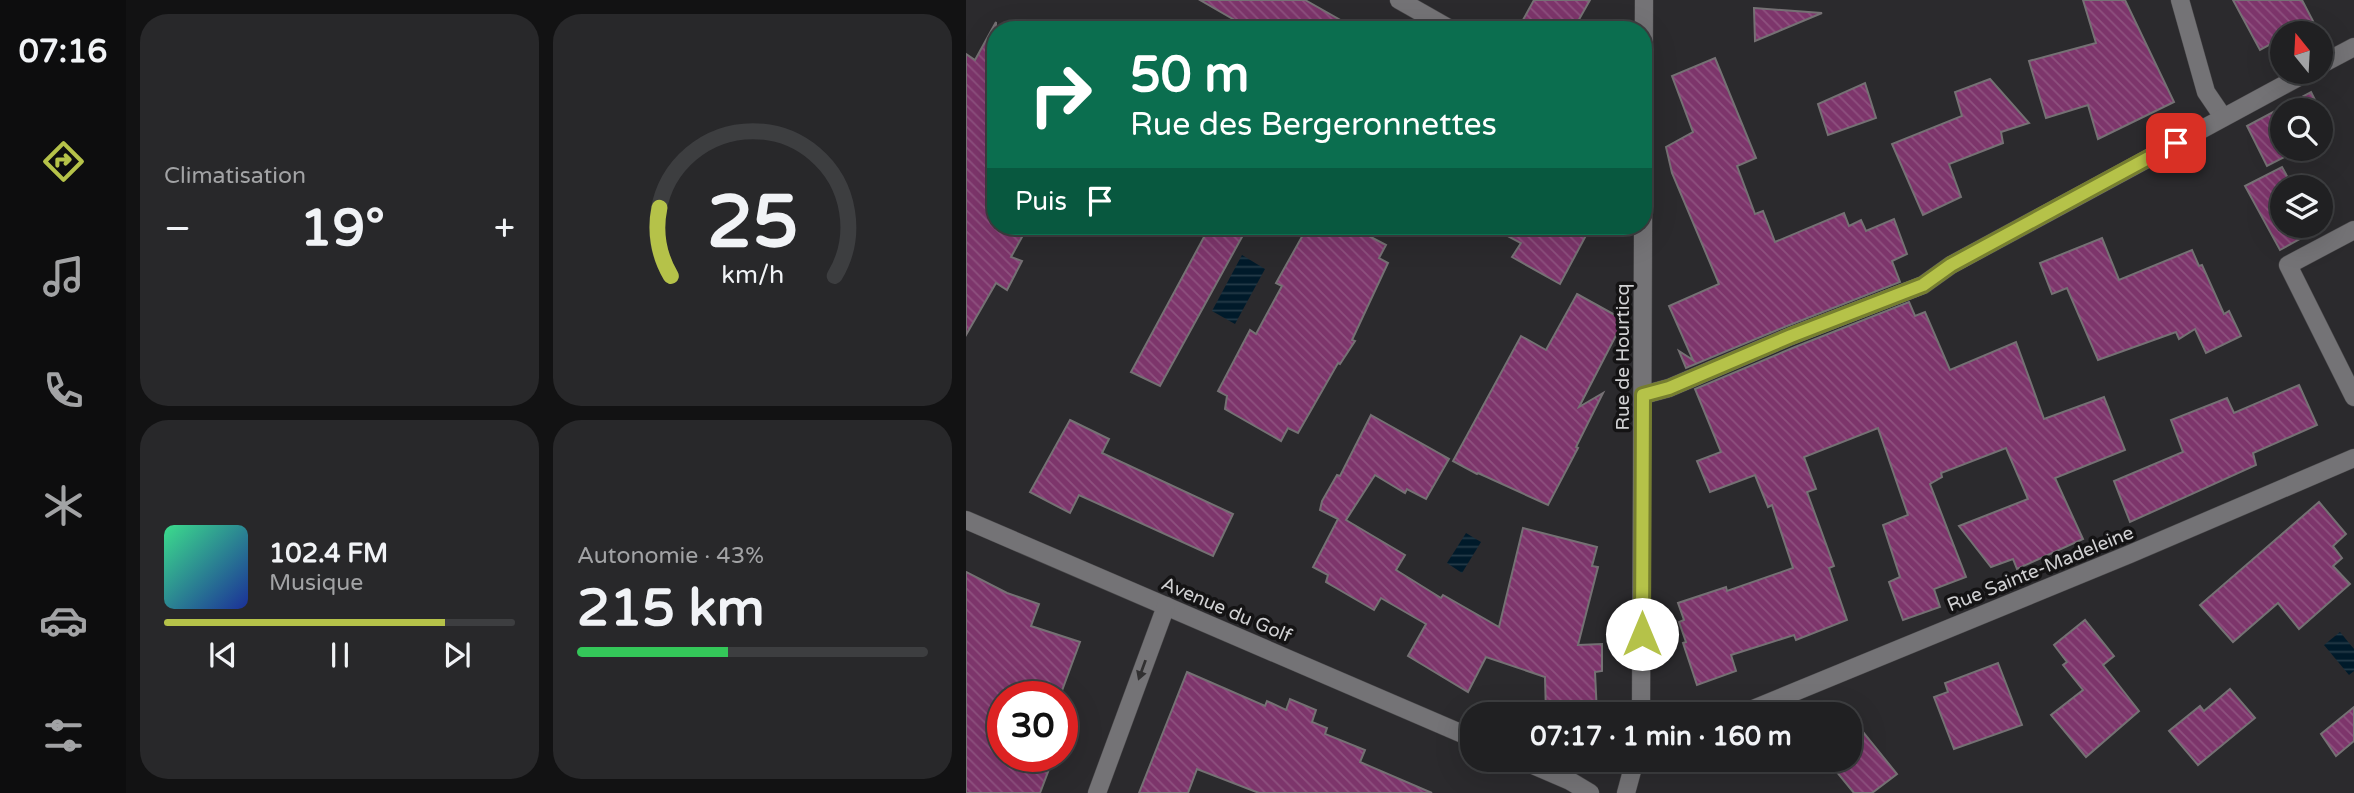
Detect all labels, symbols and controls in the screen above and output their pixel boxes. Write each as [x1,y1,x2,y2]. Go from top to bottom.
north arrow [2270,21,2333,84]
map controls [2270,21,2333,238]
text: 07:16 [19,33,107,71]
text: 50 m [1130,46,1249,105]
icon: right [1015,49,1106,140]
button: search [2270,98,2333,161]
text: Rue des Bergeronnettes [1130,106,1497,144]
pin [2146,113,2206,173]
icon: arrive [2157,124,2195,162]
icon: directions [39,137,88,186]
text: Climatisation [164,162,306,190]
button: layers [2270,175,2333,238]
text: 25 [707,179,798,267]
icon: arrive [1081,182,1119,220]
text: Puis [1015,186,1067,217]
text: 19° [300,197,385,260]
text: − [164,206,191,252]
text: + [494,206,515,252]
icon: music [39,252,88,301]
text: km/h [721,260,784,290]
street label: Rue de Hourticq [1612,284,1634,431]
icon: phone [39,366,88,415]
icon: climate [39,481,88,530]
street label: Rue Sainte-Madeleine [1944,521,2137,616]
text: 102.4 FM [269,538,388,569]
text: Autonomie · 43% [577,542,764,570]
text: Musique [269,569,363,597]
street label: Avenue du Golf [1158,573,1296,648]
text: 215 km [577,577,765,640]
icon: car [39,596,88,645]
position arrow [1605,597,1679,671]
icon: previous [204,636,242,674]
icon: pause [321,636,359,674]
icon: next [438,636,476,674]
one-way arrow [1136,659,1147,680]
speed limit sign: 30 [987,681,1078,772]
icon: filters [39,711,88,760]
text: 07:17 · 1 min · 160 m [1530,721,1792,752]

